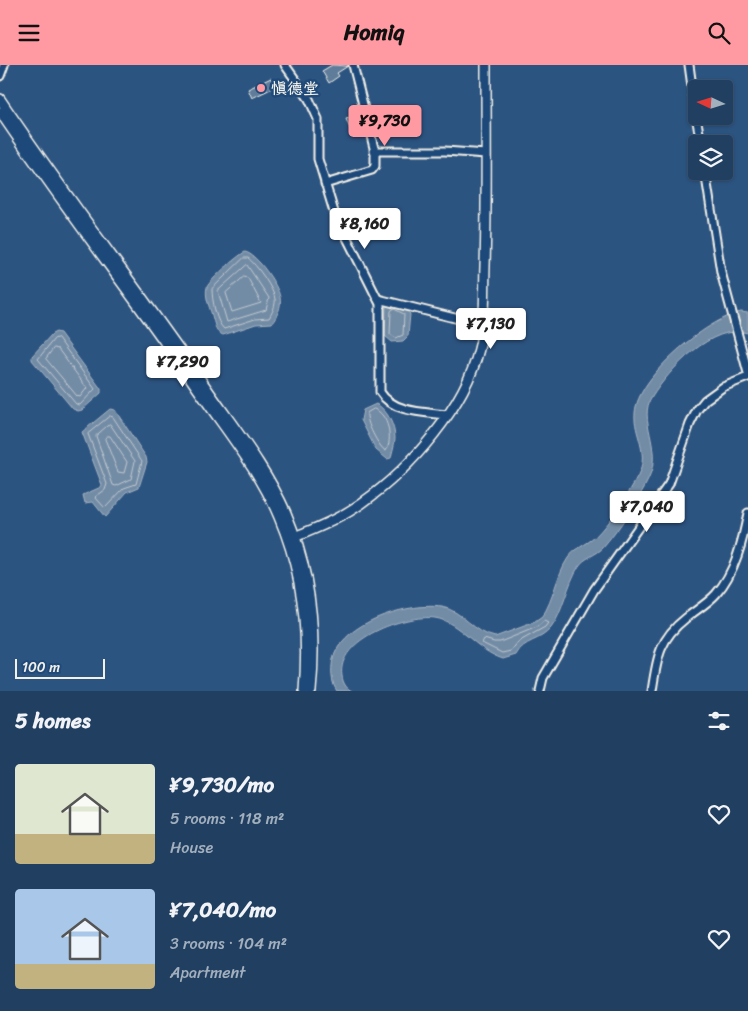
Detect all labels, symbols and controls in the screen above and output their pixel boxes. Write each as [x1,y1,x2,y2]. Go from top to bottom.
text: Homiq [344,13,404,52]
icon: menu [15,19,43,47]
icon: search [705,19,733,47]
place label: 慎德堂 [271,74,319,103]
north arrow [688,80,732,125]
map controls [688,80,733,180]
marker: 慎德堂 [255,82,267,94]
pin: ¥9,730 [344,104,426,147]
text: ¥9,730 [359,106,411,135]
button: layers [688,135,733,180]
pin: ¥8,160 [324,207,406,250]
text: ¥8,160 [341,209,389,238]
pin: ¥7,130 [450,307,532,350]
text: ¥7,130 [467,309,515,338]
pin: ¥7,290 [142,345,224,388]
text: ¥7,290 [157,347,209,376]
pin: ¥7,040 [606,491,688,533]
text: ¥7,040 [621,492,673,521]
text: 100 m [22,655,60,680]
scale bar [15,656,105,679]
text: 5 homes [15,702,91,740]
icon: filters [705,707,733,735]
text: ¥9,730/mo [170,766,274,804]
icon: home [55,784,115,844]
icon: heart [705,800,733,828]
text: 5 rooms · 118 m² [170,804,284,833]
text: House [170,833,213,862]
text: ¥7,040/mo [170,891,276,929]
icon: home [55,909,115,969]
icon: heart [705,925,733,953]
text: 3 rooms · 104 m² [170,929,287,958]
text: Apartment [170,958,246,987]

